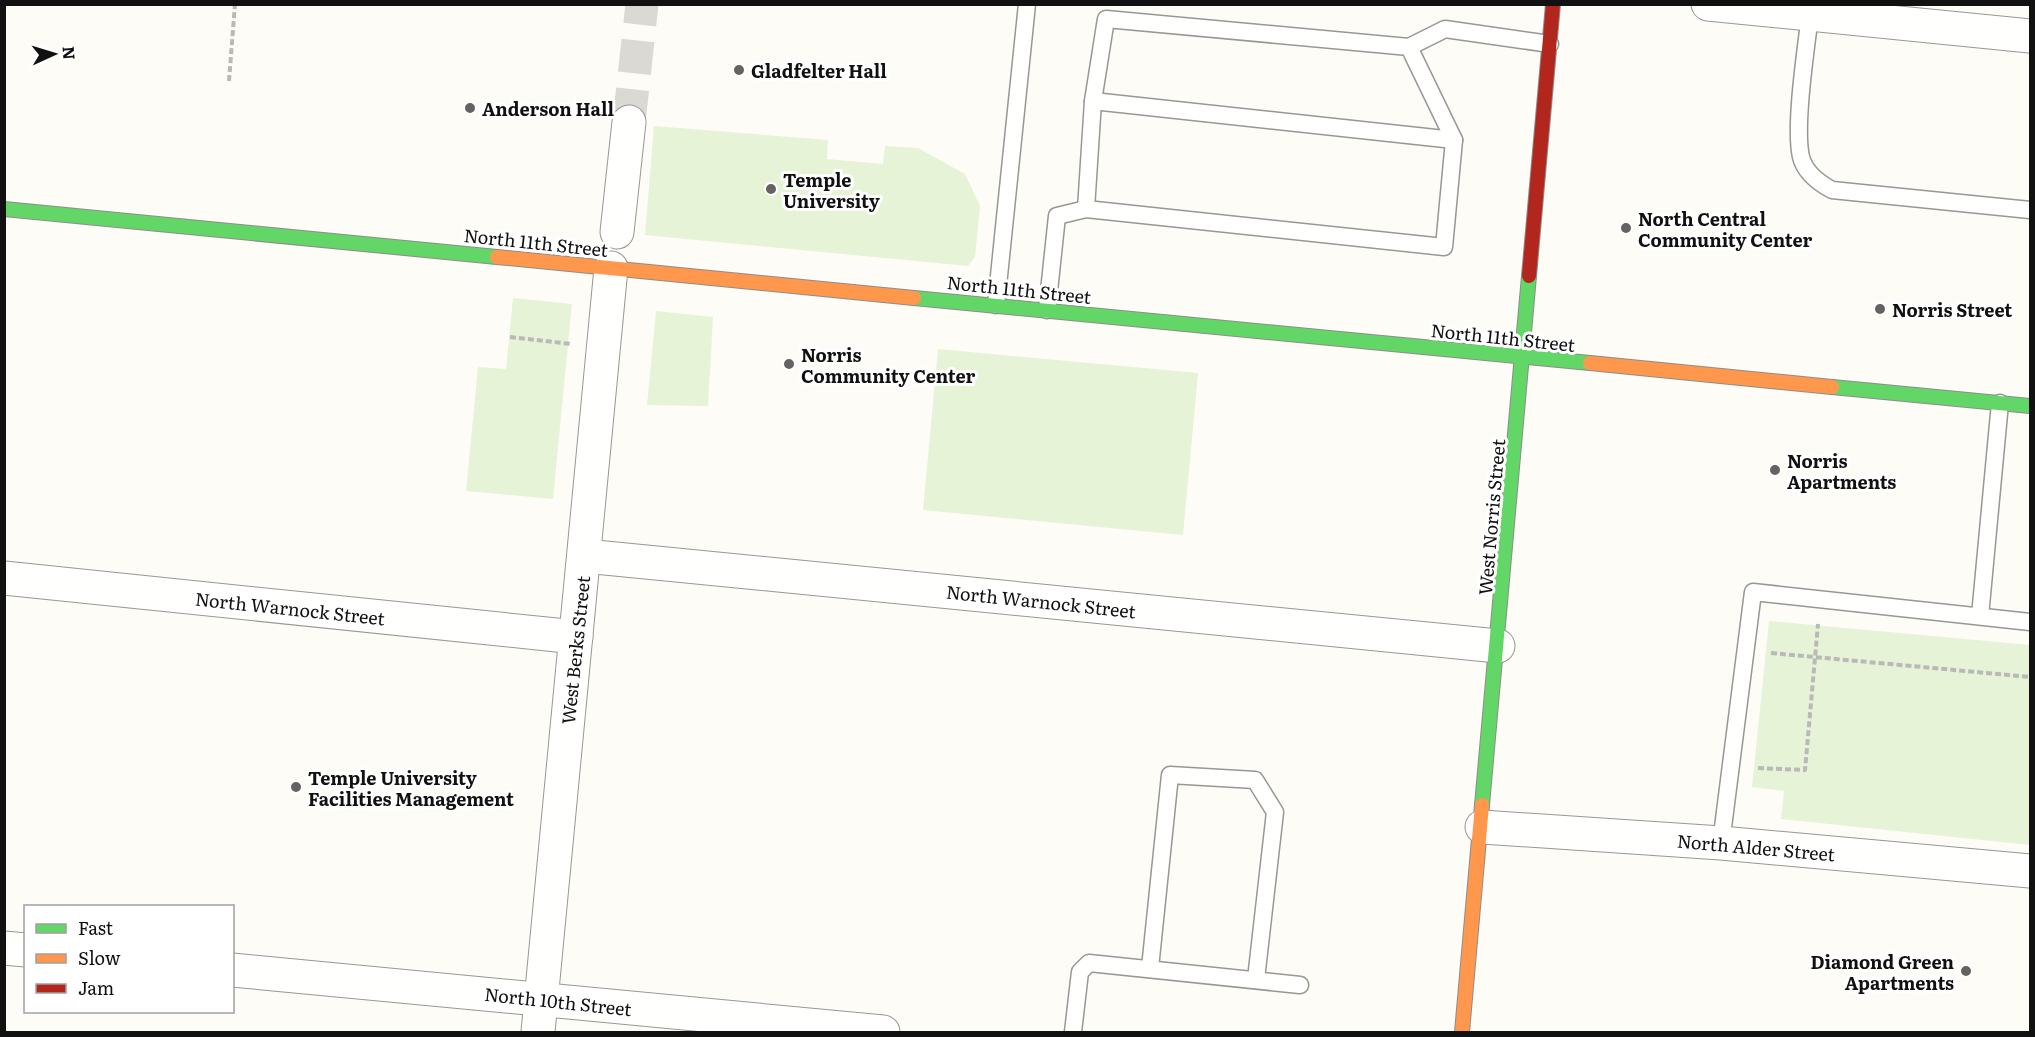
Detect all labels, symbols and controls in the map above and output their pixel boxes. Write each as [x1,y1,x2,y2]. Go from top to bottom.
north arrow [24,24,84,84]
text: N [58,45,82,60]
place label: Gladfelter Hall [751,57,887,84]
marker: Gladfelter Hall [732,63,746,77]
place label: Anderson Hall [482,95,614,122]
marker: Anderson Hall [463,101,477,115]
place label: Temple University [783,166,880,214]
marker: Temple University [764,182,778,196]
place label: North Central Community Center [1638,205,1813,253]
street label: North 11th Street [463,221,610,263]
marker: North Central Community Center [1619,221,1633,235]
street label: North 11th Street [946,268,1093,310]
place label: Norris Street [1892,296,2012,323]
marker: Norris Street [1873,302,1887,316]
street label: North 11th Street [1430,316,1577,358]
place label: Norris Community Center [801,341,976,389]
marker: Norris Community Center [782,357,796,371]
street label: West Norris Street [1471,437,1511,596]
place label: Norris Apartments [1787,447,1896,495]
marker: Norris Apartments [1768,463,1782,477]
street label: West Berks Street [554,574,596,726]
street label: North Warnock Street [945,578,1138,624]
street label: North Warnock Street [194,585,387,631]
place label: Temple University Facilities Management [308,764,514,812]
marker: Temple University Facilities Management [289,780,303,794]
street label: North Alder Street [1676,827,1837,867]
legend [24,905,234,1013]
text: Fast [78,914,114,941]
text: Slow [78,944,121,971]
place label: Diamond Green Apartments [1810,948,1954,996]
marker: Diamond Green Apartments [1959,964,1973,978]
text: Jam [78,974,114,1001]
street label: North 10th Street [483,980,634,1022]

